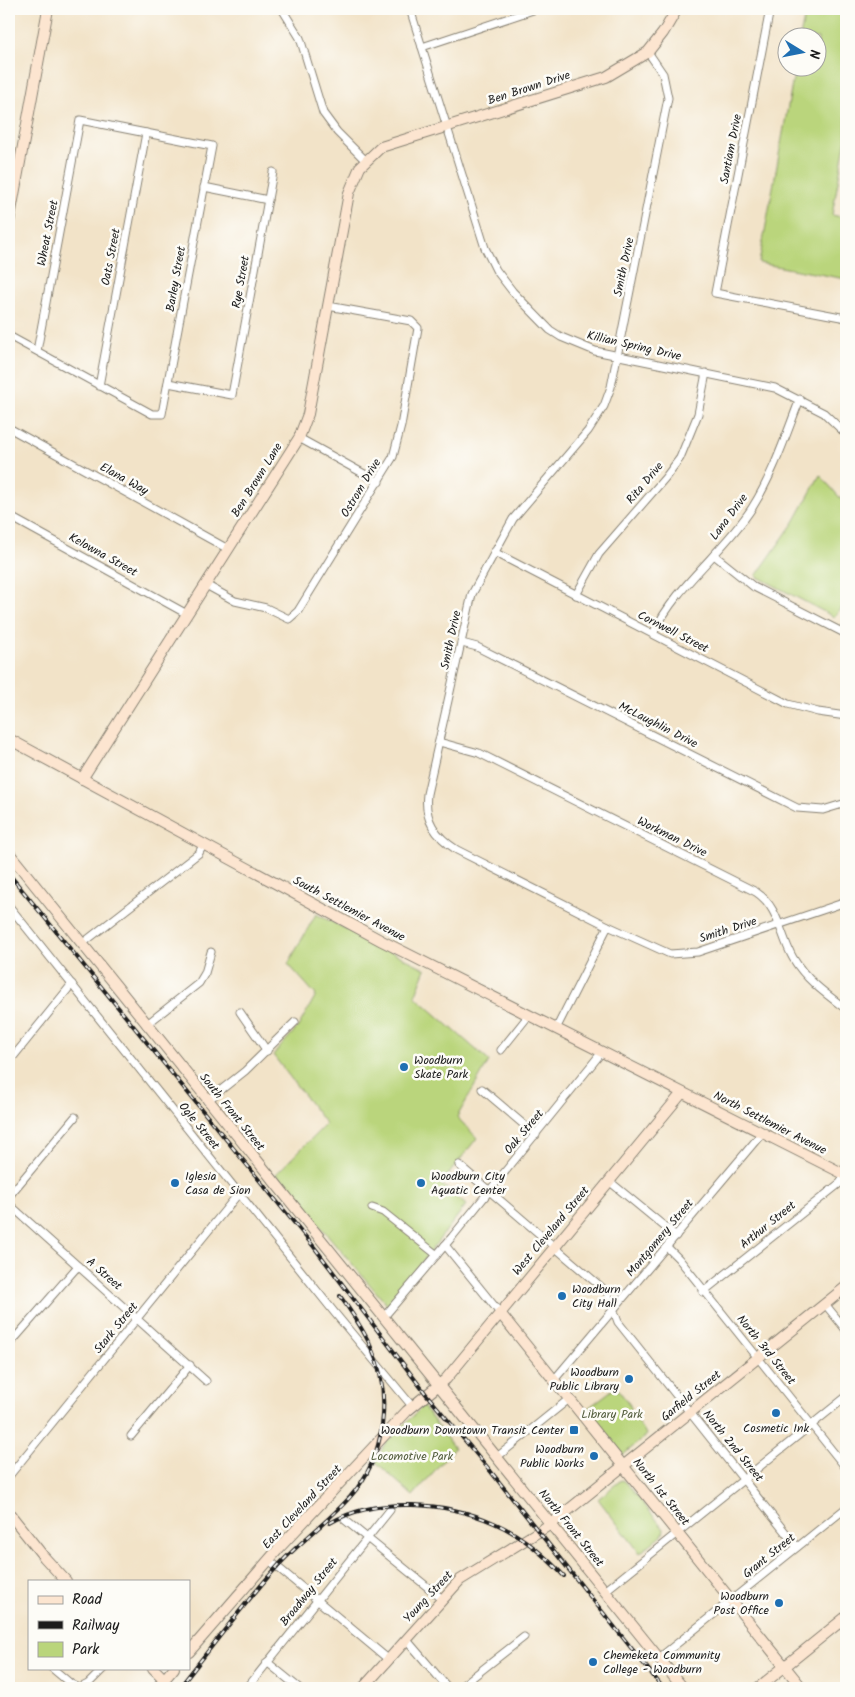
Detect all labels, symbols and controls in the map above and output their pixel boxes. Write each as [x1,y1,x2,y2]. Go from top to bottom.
north arrow [778,28,828,78]
text: N [802,48,825,61]
street label: Ben Brown Drive [485,66,573,110]
street label: Santiam Drive [715,112,747,186]
street label: Wheat Street [32,198,64,268]
street label: Oats Street [96,226,126,287]
street label: Smith Drive [609,235,640,298]
street label: Barley Street [161,244,191,313]
street label: Rye Street [227,254,255,310]
street label: Killian Spring Drive [585,326,684,366]
street label: Ben Brown Lane [227,439,288,521]
street label: Ostrom Drive [336,454,386,521]
street label: Rita Drive [622,457,669,508]
street label: Elana Way [96,458,152,500]
street label: Lana Drive [705,489,753,544]
street label: Kelowna Street [65,528,141,582]
street label: Cornwell Street [634,606,712,658]
street label: Smith Drive [436,608,467,671]
street label: McLaughlin Drive [615,697,702,753]
street label: Workman Drive [634,812,711,862]
street label: South Settlemier Avenue [289,871,409,947]
street label: Smith Drive [697,912,760,948]
place label: Woodburn Skate Park [414,1051,469,1084]
marker: Woodburn Skate Park [398,1061,410,1073]
street label: South Front Street [195,1069,270,1155]
street label: North Settlemier Avenue [710,1086,830,1160]
street label: Ogle Street [174,1098,224,1154]
street label: Oak Street [499,1105,549,1159]
place label: Iglesia Casa de Sion [185,1167,251,1200]
place label: Woodburn City Aquatic Center [431,1167,507,1200]
marker: Iglesia Casa de Sion [169,1177,181,1189]
marker: Woodburn City Aquatic Center [415,1177,427,1189]
street label: West Cleveland Street [508,1182,594,1280]
street label: Montgomery Street [622,1195,699,1281]
street label: Arthur Street [736,1196,800,1254]
street label: A Street [82,1253,127,1295]
place label: Woodburn City Hall [572,1280,621,1313]
marker: Woodburn City Hall [556,1290,568,1302]
street label: Stark Street [89,1298,143,1358]
street label: North 3rd Street [732,1311,801,1389]
place label: Woodburn Public Library [550,1363,619,1396]
street label: Garfield Street [657,1365,726,1426]
marker: Woodburn Public Library [623,1373,635,1385]
park label: Library Park [581,1405,643,1424]
street label: North 2nd Street [698,1406,768,1486]
marker: Cosmetic Ink [770,1407,782,1419]
place label: Cosmetic Ink [743,1419,809,1438]
place label: Woodburn Downtown Transit Center [381,1421,565,1440]
marker: Woodburn Downtown Transit Center [568,1424,580,1436]
place label: Woodburn Public Works [520,1440,584,1473]
park label: Locomotive Park [371,1447,454,1466]
marker: Woodburn Public Works [588,1450,600,1462]
street label: North 1st Street [628,1454,694,1530]
street label: East Cleveland Street [258,1460,346,1553]
street label: North Front Street [534,1485,609,1571]
street label: Grant Street [738,1529,800,1583]
street label: Broadway Street [275,1553,343,1630]
street label: Young Street [399,1566,458,1627]
legend [28,1580,190,1670]
place label: Woodburn Post Office [714,1587,770,1620]
text: Road [72,1588,103,1612]
marker: Woodburn Post Office [773,1597,785,1609]
text: Railway [72,1614,120,1638]
text: Park [72,1638,100,1662]
place label: Chemeketa Community College - Woodburn [603,1646,720,1679]
marker: Chemeketa Community College - Woodburn [587,1656,599,1668]

